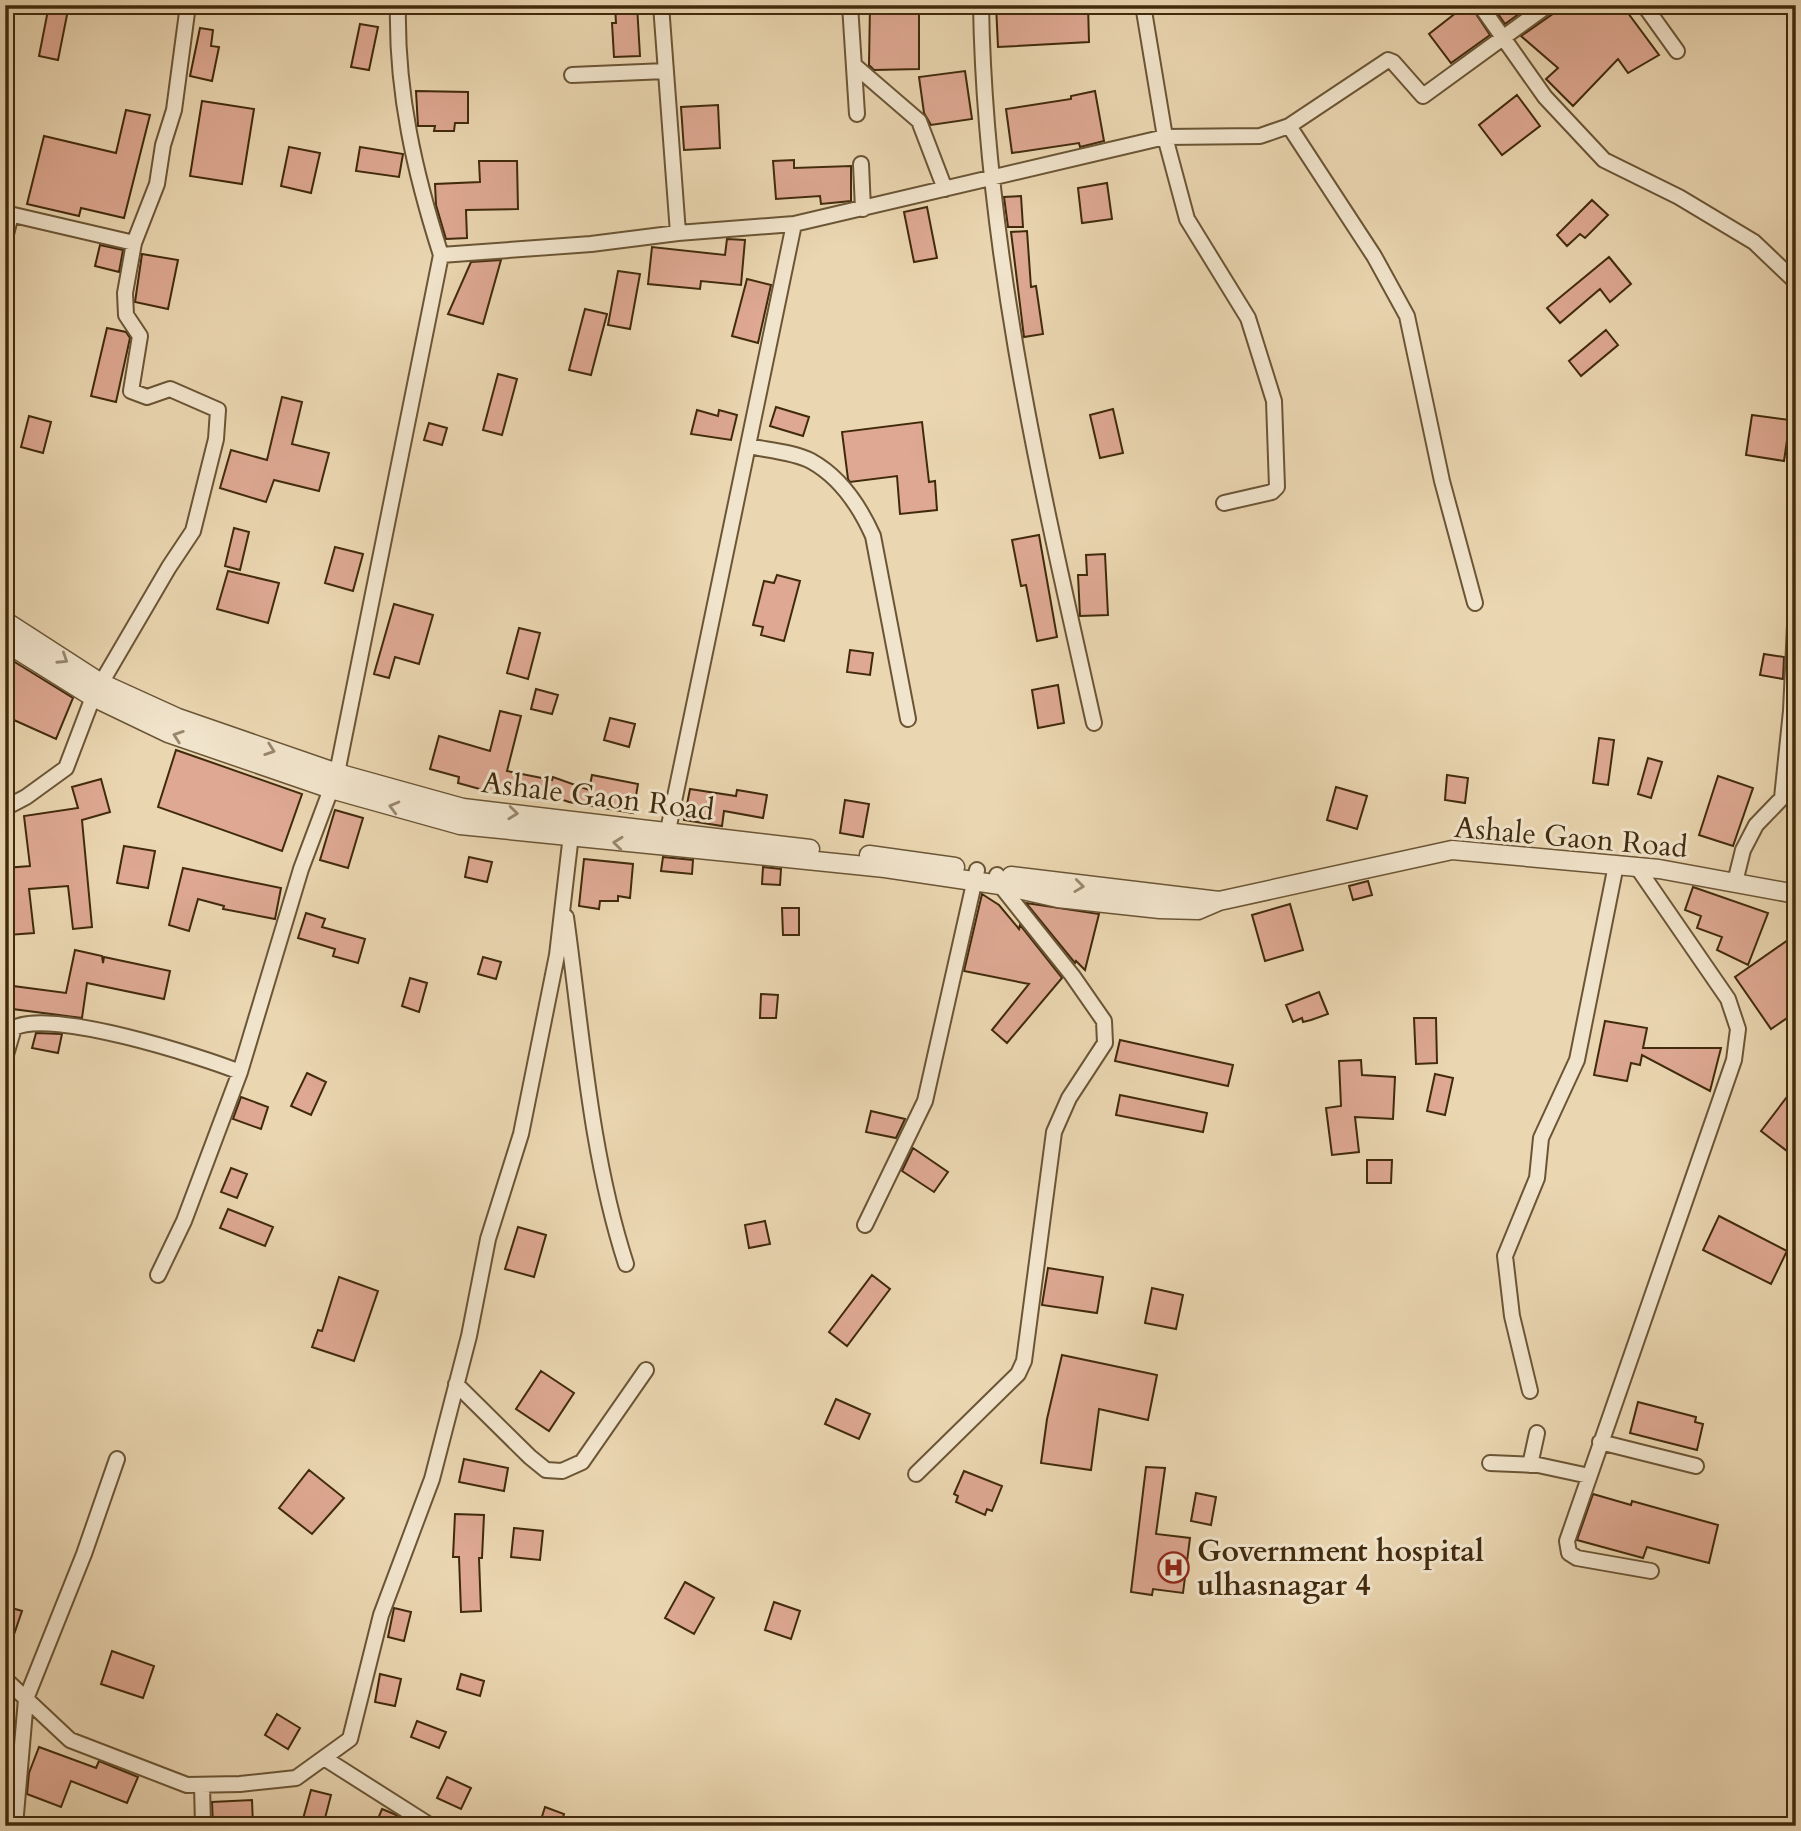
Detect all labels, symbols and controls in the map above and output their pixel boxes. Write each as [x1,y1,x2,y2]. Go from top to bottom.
one-way arrow [55,650,68,663]
one-way arrow [172,730,184,744]
one-way arrow [263,742,275,756]
street label: Ashale Gaon Road [479,762,717,831]
one-way arrow [388,800,400,815]
one-way arrow [507,805,519,820]
street label: Ashale Gaon Road [1453,807,1689,868]
one-way arrow [612,836,623,851]
one-way arrow [1073,878,1084,893]
place label: Government hospital ulhasnagar 4 [1197,1531,1484,1606]
hospital icon: Government hospital ulhasnagar 4 [1157,1551,1191,1585]

